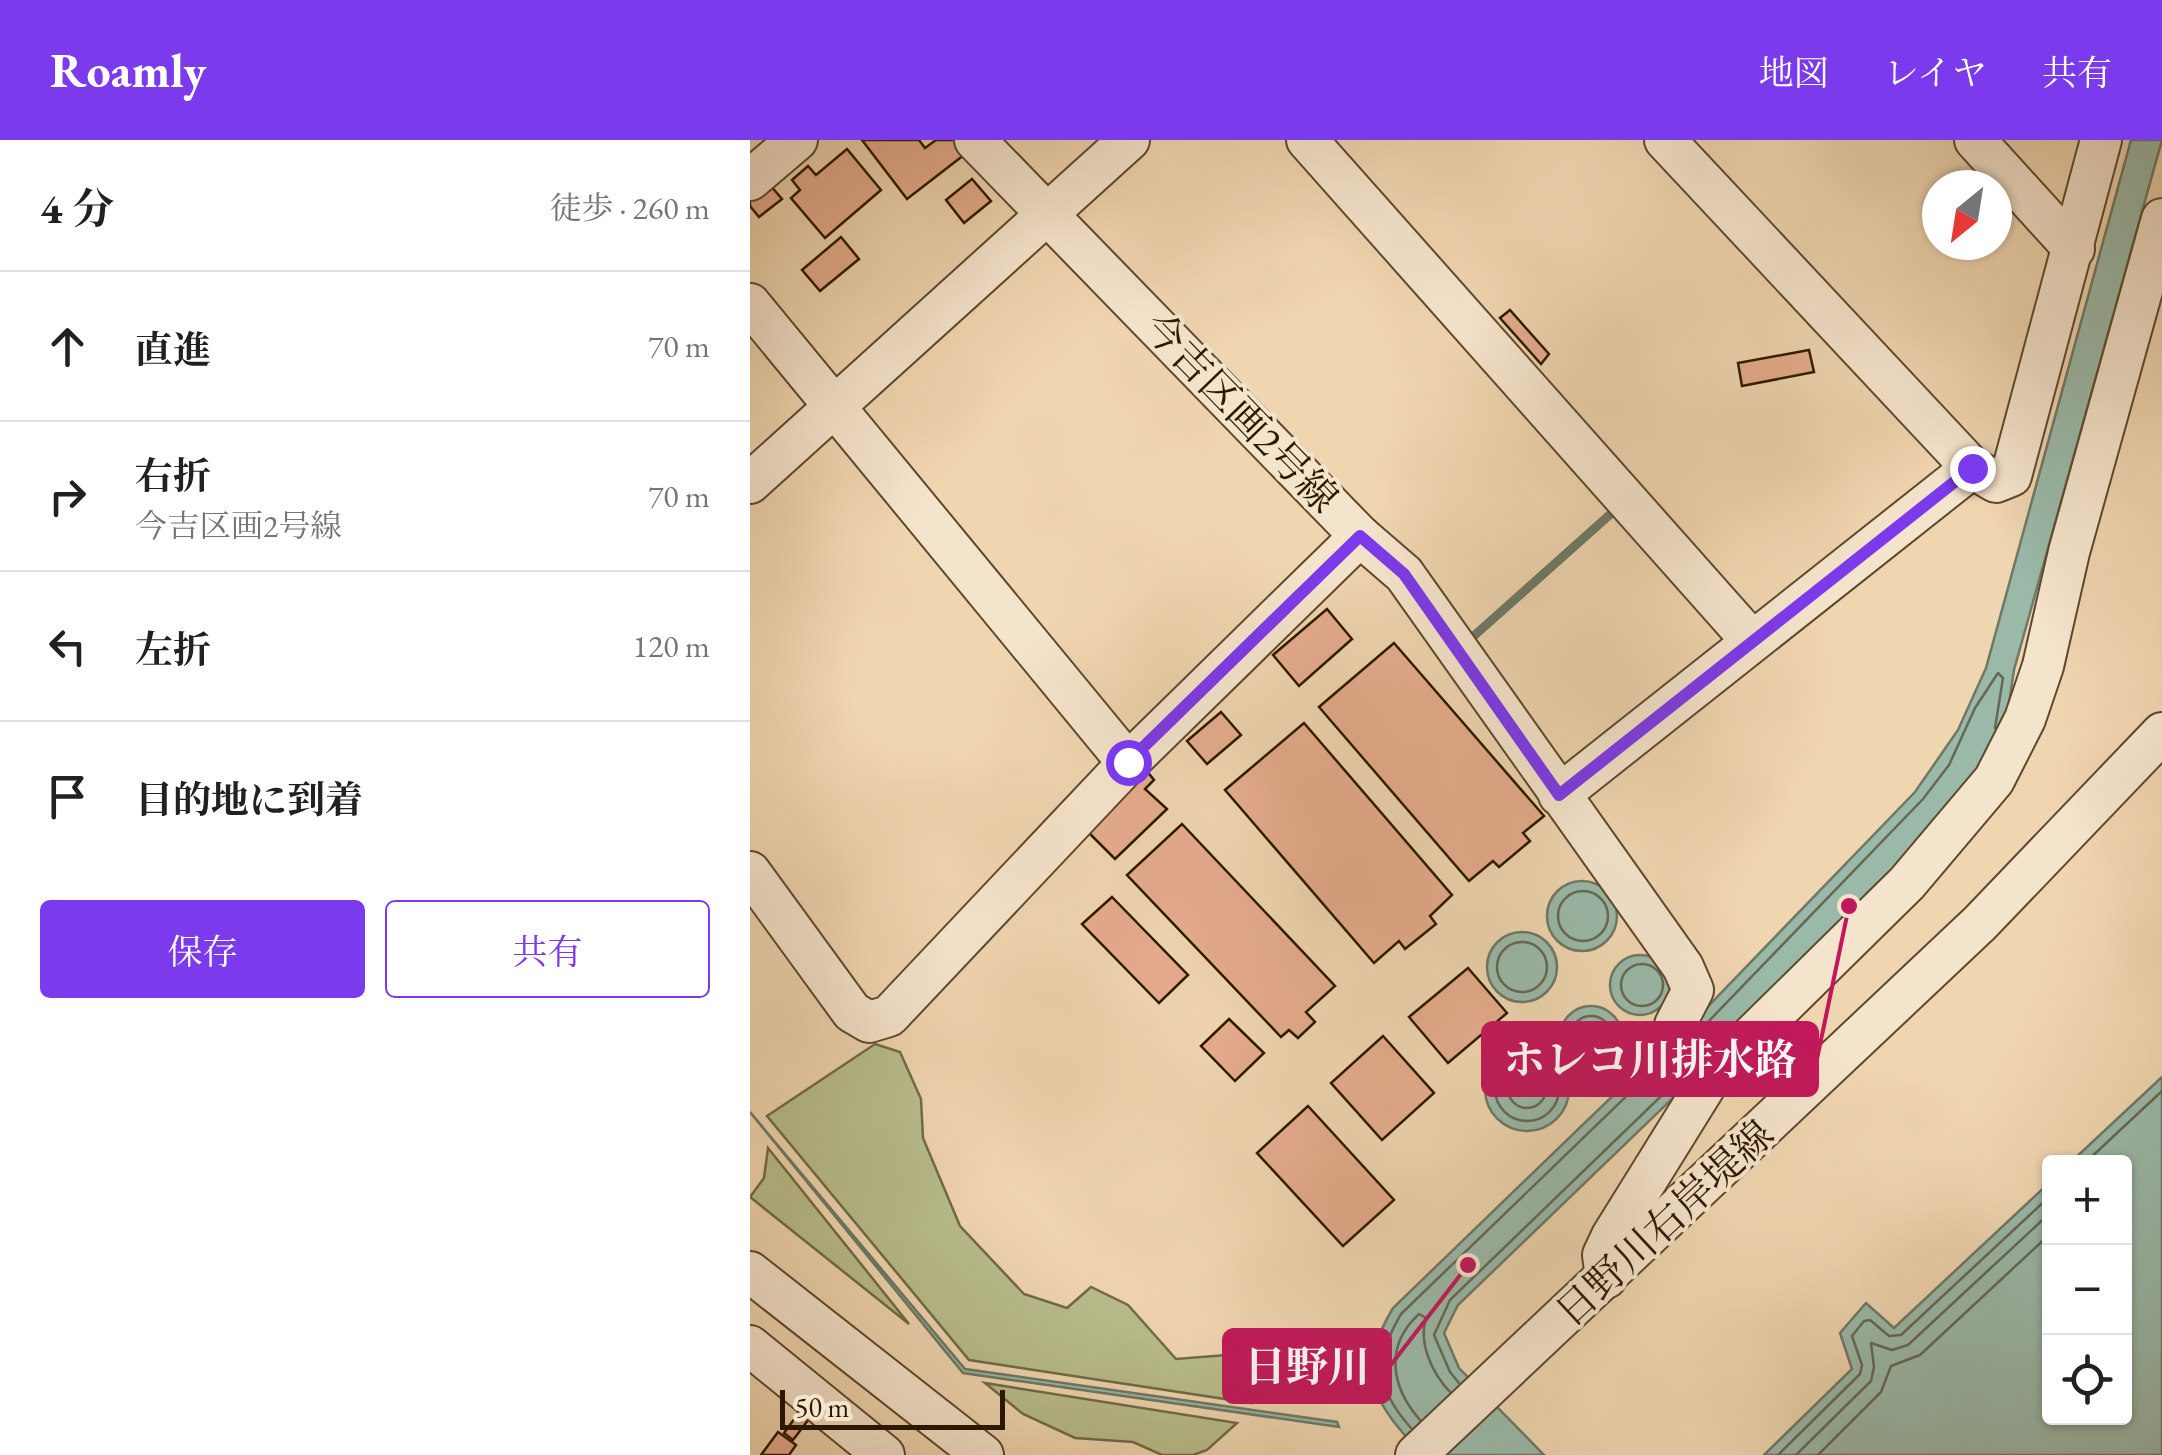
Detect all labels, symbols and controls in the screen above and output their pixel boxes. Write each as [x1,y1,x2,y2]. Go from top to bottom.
text: Roamly [50,39,206,101]
text: 地図 [1759,50,1829,95]
text: レイヤ [1884,50,1987,95]
text: 共有 [2042,50,2112,95]
north arrow [1922,170,2012,260]
text: 4 分 [40,181,114,236]
text: 徒歩 · 260 m [549,187,710,229]
street label: 今吉区画2号線 [1132,301,1350,523]
icon: ahead [40,319,95,374]
text: 直進 [135,325,211,374]
text: 70 m [648,325,710,367]
route end [1950,446,1996,492]
text: 右折 [135,451,211,500]
icon: right [40,469,95,524]
text: 70 m [648,475,710,517]
text: 今吉区画2号線 [135,505,342,547]
icon: left [40,619,95,674]
text: 左折 [135,625,211,674]
text: 120 m [633,625,710,667]
route start [1106,740,1152,786]
icon: arrive [40,769,95,824]
text: 目的地に到着 [135,775,363,824]
button: 保存 [40,900,365,998]
button: 共有 [385,900,710,998]
callout: ホレコ川排水路 [1483,1023,1817,1095]
text: ホレコ川排水路 [1503,1032,1797,1087]
street label: 日野川右岸堤線 [1544,1109,1784,1337]
map controls [2042,1155,2132,1425]
button: + [2042,1155,2132,1245]
button: − [2042,1245,2132,1335]
callout: 日野川 [1224,1330,1390,1402]
button: locate [2042,1335,2132,1425]
text: 日野川 [1244,1339,1370,1394]
scale bar [780,1385,1005,1430]
text: 50 m [795,1389,849,1425]

